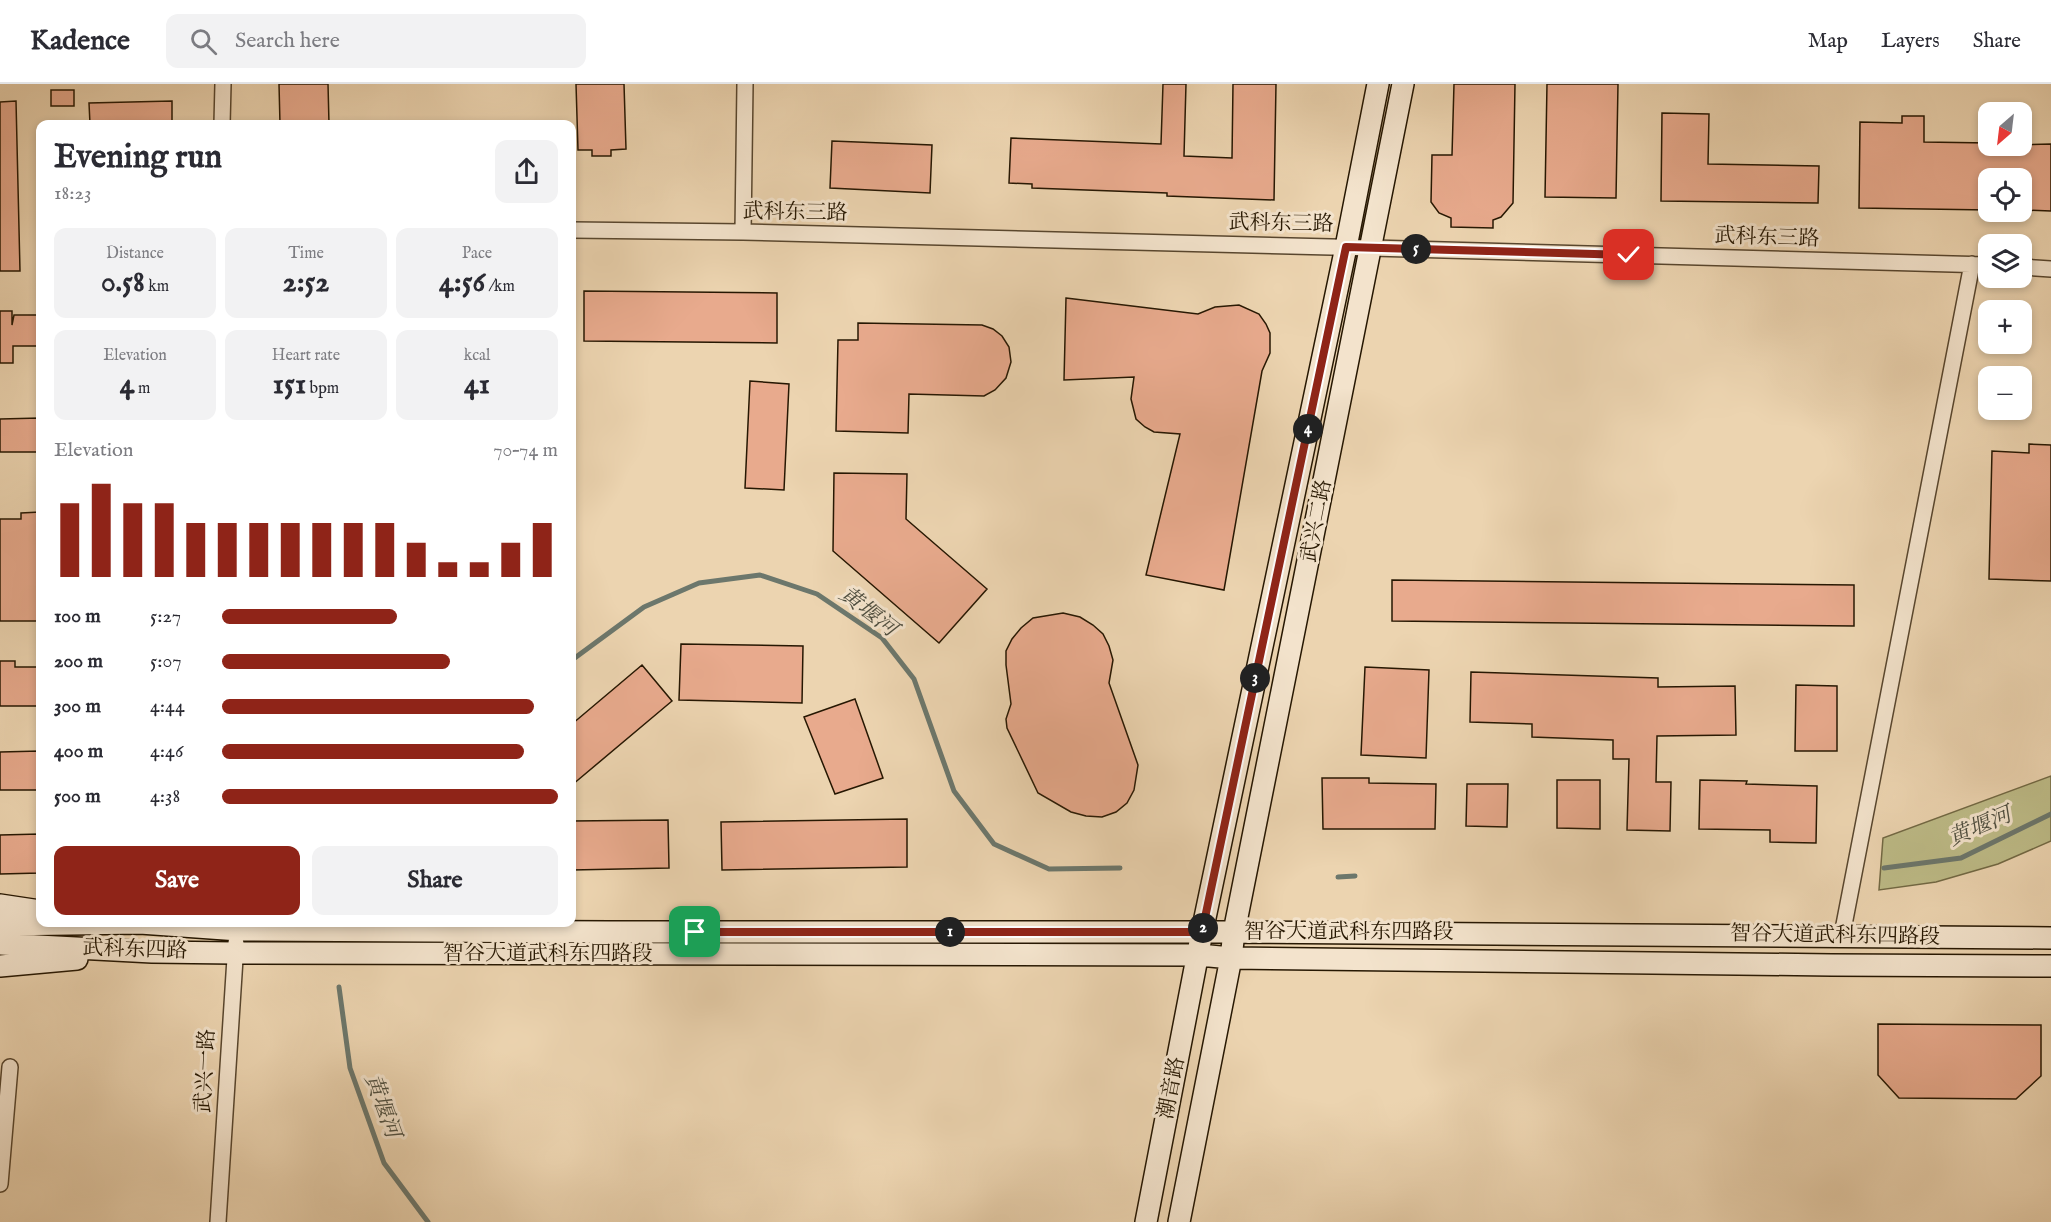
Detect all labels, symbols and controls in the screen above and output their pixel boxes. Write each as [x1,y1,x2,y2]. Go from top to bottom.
search box [166,14,586,68]
text: Kadence [30,24,130,59]
icon: search [187,25,220,58]
text: Search here [235,27,340,55]
text: Map [1808,28,1848,55]
text: Layers [1881,28,1940,55]
text: Share [1973,28,2021,55]
north arrow [1978,102,2032,156]
map controls [1978,102,2032,420]
text: Evening run [54,137,222,179]
button: share [495,140,558,203]
button: locate [1978,168,2032,222]
text: 18:23 [54,181,91,206]
street label: 武科东三路 [742,199,848,227]
street label: 武科东三路 [1228,210,1334,238]
street label: 武科东三路 [1714,223,1820,253]
pin [1603,229,1654,280]
pin: 5 [1401,234,1431,264]
button: layers [1978,234,2032,288]
icon: check [1612,238,1645,271]
text: 5 [1413,239,1419,259]
text: Distance [106,244,164,264]
text: Time [288,244,324,264]
text: Pace [462,244,492,264]
text: 0.58 [101,264,145,302]
text: 2:52 [283,264,329,302]
text: 4:56 [439,264,485,302]
text: km [145,277,169,297]
text: /km [485,277,515,297]
button: + [1978,300,2032,354]
text: Elevation [103,346,167,366]
text: Heart rate [272,346,340,366]
text: kcal [464,346,490,366]
text: 4 [120,366,134,404]
text: 151 [273,366,306,404]
text: 41 [464,366,490,404]
button: − [1978,366,2032,420]
text: m [134,379,150,399]
text: bpm [306,379,339,399]
pin: 4 [1293,414,1323,444]
text: 4 [1304,419,1312,439]
text: Elevation [54,438,133,463]
text: 70–74 m [493,438,558,463]
street label: 武兴二路 [1296,477,1338,565]
water label: 黄堰河 [833,581,906,646]
text: 100 m [54,604,101,629]
text: 5:27 [150,604,181,629]
text: 200 m [54,649,103,674]
text: 5:07 [150,649,182,674]
pin: 3 [1240,663,1270,693]
text: 3 [1252,668,1258,688]
text: 300 m [54,694,101,719]
text: 4:44 [150,694,185,719]
text: 400 m [54,739,103,764]
text: 4:46 [150,739,183,764]
text: 500 m [54,784,101,809]
text: 4:38 [150,784,180,809]
water label: 黄堰河 [1944,800,2020,853]
button: Save [54,846,300,915]
button: Share [312,846,558,915]
pin [669,906,720,957]
pin: 2 [1188,913,1218,943]
icon: arrive [678,915,711,948]
pin: 1 [935,917,965,947]
text: 2 [1199,918,1207,938]
street label: 智谷大道武科东四路段 [1244,919,1454,946]
street label: 智谷大道武科东四路段 [1730,921,1940,951]
text: 1 [947,922,953,942]
street label: 武科东四路 [82,935,188,965]
street label: 智谷大道武科东四路段 [443,941,653,968]
street label: 武兴一路 [190,1028,222,1114]
street label: 潮音路 [1153,1055,1191,1121]
water label: 黄堰河 [358,1070,408,1146]

